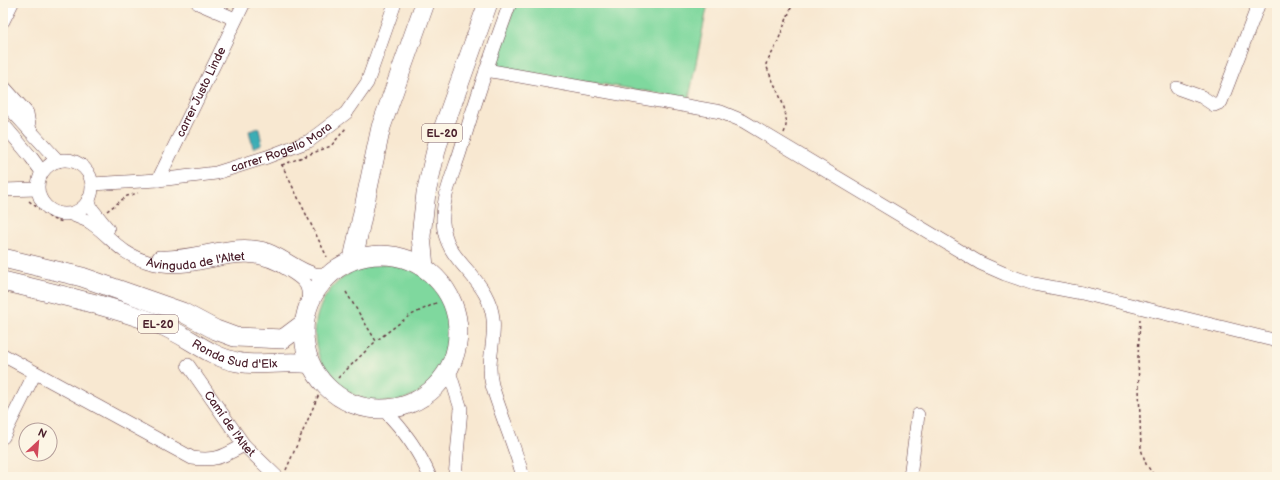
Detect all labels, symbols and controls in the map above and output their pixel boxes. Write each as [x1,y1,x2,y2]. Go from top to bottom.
street label: carrer Justo Linde [173,44,229,139]
street label: carrer Rogelio Mora [229,119,335,175]
road number: EL-20 [422,124,462,142]
street label: Avinguda de l'Altet [145,249,245,273]
road number: EL-20 [138,315,178,333]
street label: Ronda Sud d'Elx [189,336,278,371]
street label: Camí de l'Altet [201,388,259,460]
north arrow [18,422,58,462]
text: N [36,426,49,441]

